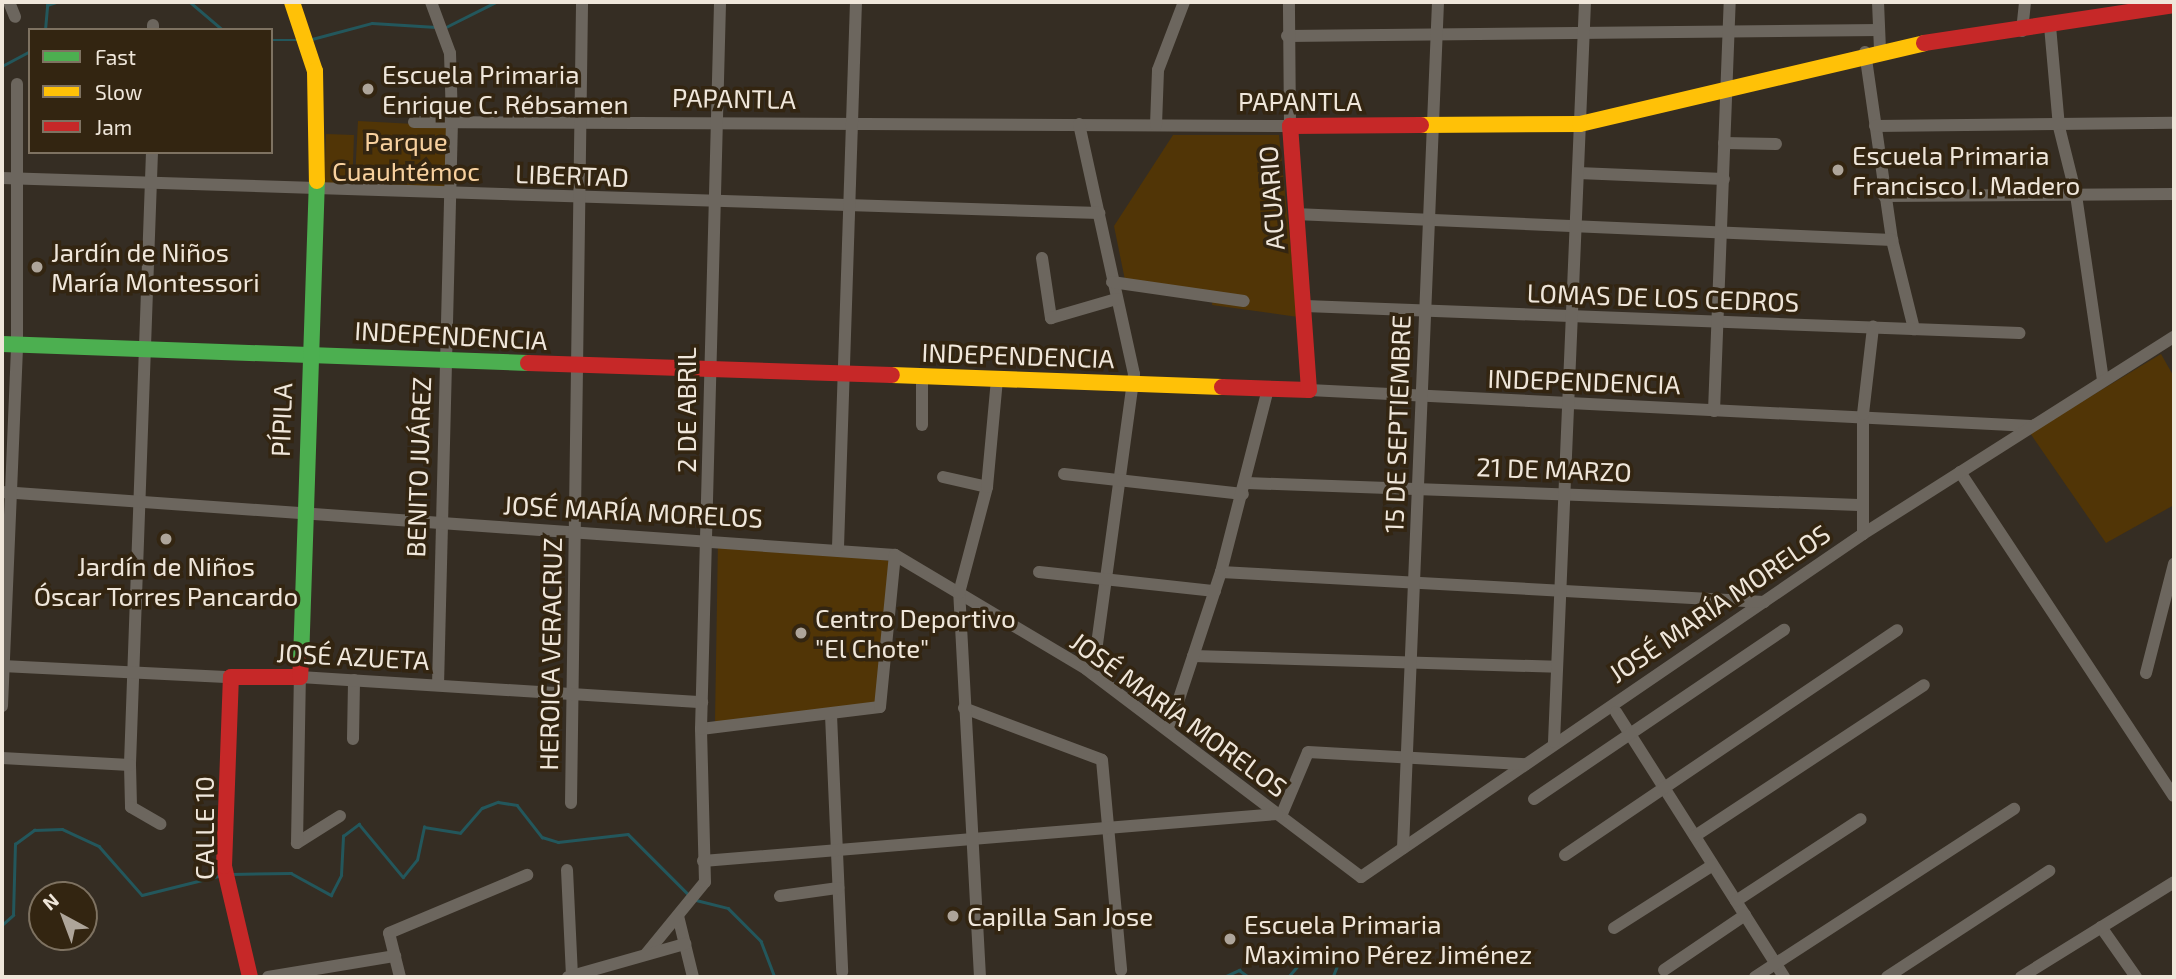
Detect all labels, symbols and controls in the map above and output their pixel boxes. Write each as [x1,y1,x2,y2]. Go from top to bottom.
legend [28,28,273,154]
text: Fast [95,44,136,69]
place label: Escuela Primaria Enrique C. Rébsamen [382,58,629,119]
text: Slow [95,79,142,104]
marker: Escuela Primaria Enrique C. Rébsamen [360,81,376,97]
street label: PAPANTLA [672,81,796,115]
street label: PAPANTLA [1238,85,1362,117]
text: Jam [95,114,132,139]
park label: Parque Cuauhtémoc [332,125,480,186]
place label: Escuela Primaria Francisco I. Madero [1852,139,2080,200]
street label: ACUARIO [1252,145,1290,251]
street label: LIBERTAD [515,157,629,193]
marker: Escuela Primaria Francisco I. Madero [1830,162,1846,178]
place label: Jardín de Niños María Montessori [51,236,260,298]
marker: Jardín de Niños María Montessori [29,259,45,275]
street label: LOMAS DE LOS CEDROS [1526,277,1800,317]
street label: INDEPENDENCIA [354,314,548,356]
street label: 15 DE SEPTIEMBRE [1378,314,1416,534]
street label: INDEPENDENCIA [921,336,1115,374]
street label: 2 DE ABRIL [670,347,702,473]
street label: INDEPENDENCIA [1487,362,1681,400]
street label: BENITO JUÁREZ [399,376,437,558]
street label: PÍPILA [264,383,298,457]
street label: 21 DE MARZO [1476,451,1632,487]
street label: JOSÉ MARÍA MORELOS [502,489,764,533]
street label: JOSÉ MARÍA MORELOS [1602,517,1836,689]
marker: Jardín de Niños Óscar Torres Pancardo [158,531,174,547]
street label: HEROICA VERACRUZ [532,537,568,771]
place label: Jardín de Niños Óscar Torres Pancardo [33,550,299,612]
place label: Centro Deportivo "El Chote" [815,602,1016,664]
marker: Centro Deportivo "El Chote" [793,625,809,641]
street label: JOSÉ MARÍA MORELOS [1064,625,1294,803]
street label: JOSÉ AZUETA [275,636,431,676]
street label: CALLE 10 [188,776,220,880]
north arrow [28,881,98,951]
text: N [37,888,63,914]
place label: Capilla San Jose [967,900,1154,932]
marker: Capilla San Jose [945,908,961,924]
place label: Escuela Primaria Maximino Pérez Jiménez [1244,908,1533,970]
marker: Escuela Primaria Maximino Pérez Jiménez [1222,931,1238,947]

